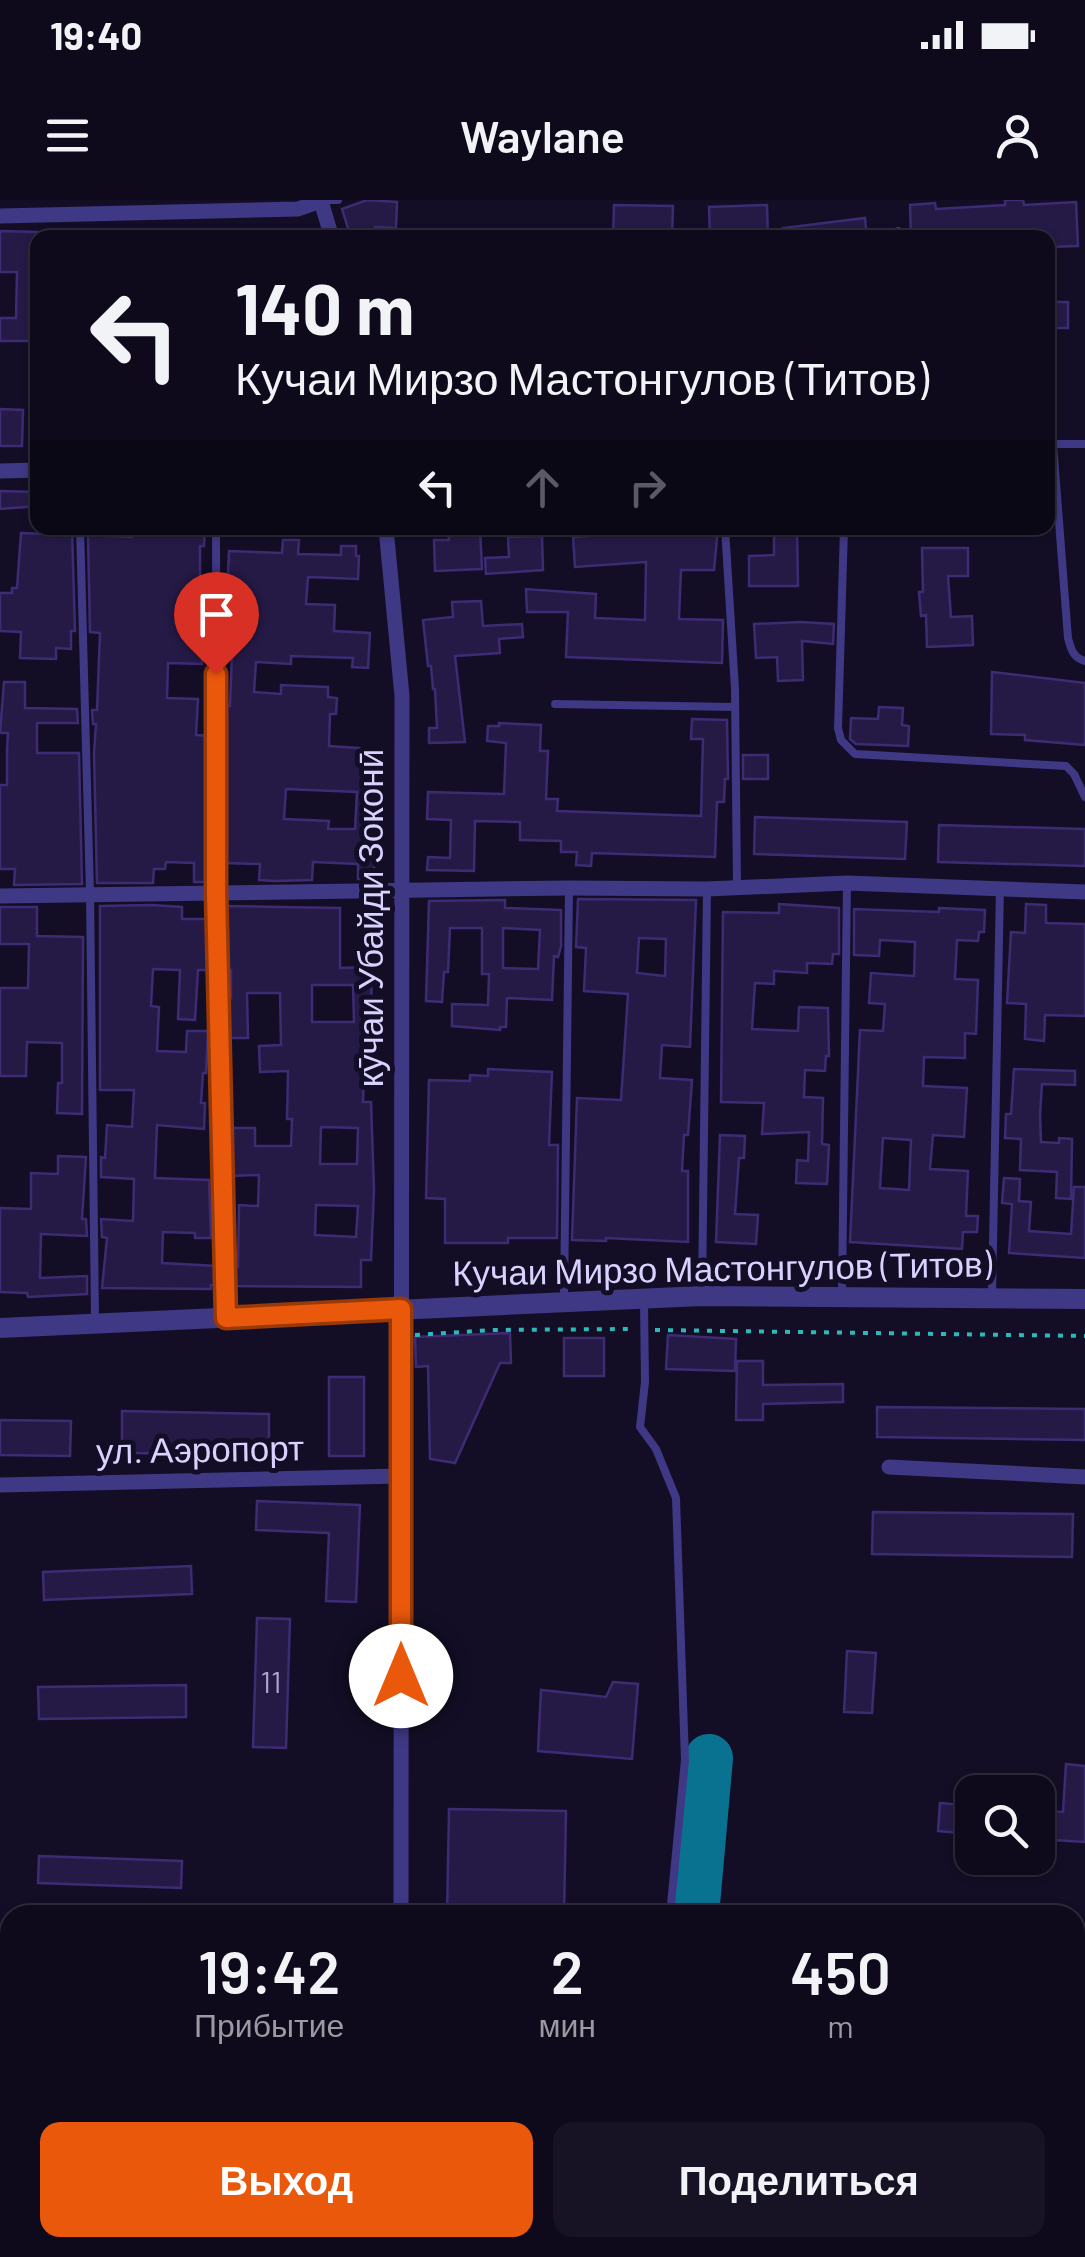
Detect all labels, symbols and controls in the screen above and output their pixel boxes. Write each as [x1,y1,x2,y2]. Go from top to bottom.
text: 19:40 [50,12,142,58]
icon: menu [40,108,95,163]
text: Waylane [460,108,625,162]
icon: person [990,108,1045,163]
text: 140 m [235,265,414,349]
icon: left [70,270,200,400]
text: Кучаи Мирзо Мастонгулов (Титов) [235,350,929,404]
icon: left [410,460,465,515]
icon: ahead [515,460,570,515]
icon: right [620,460,675,515]
pin [174,572,259,675]
icon: arrive [189,587,244,642]
street label: кӯчаи Убайди Зоконӣ [348,749,390,1087]
street label: Кучаи Мирзо Мастонгулов (Титов) [452,1241,993,1293]
street label: ул. Аэропорт [96,1425,304,1471]
position arrow [349,1624,453,1728]
house number: 11 [260,1663,282,1699]
map controls [955,1775,1055,1875]
button: search [955,1775,1055,1875]
text: 19:42 [198,1934,340,2006]
text: 2 [551,1934,584,2006]
text: 450 [790,1935,891,2007]
text: Прибытие [194,2005,344,2043]
text: мин [538,2005,596,2043]
text: m [827,2006,854,2044]
button: Выход [40,2122,533,2237]
button: Поделиться [553,2122,1045,2237]

